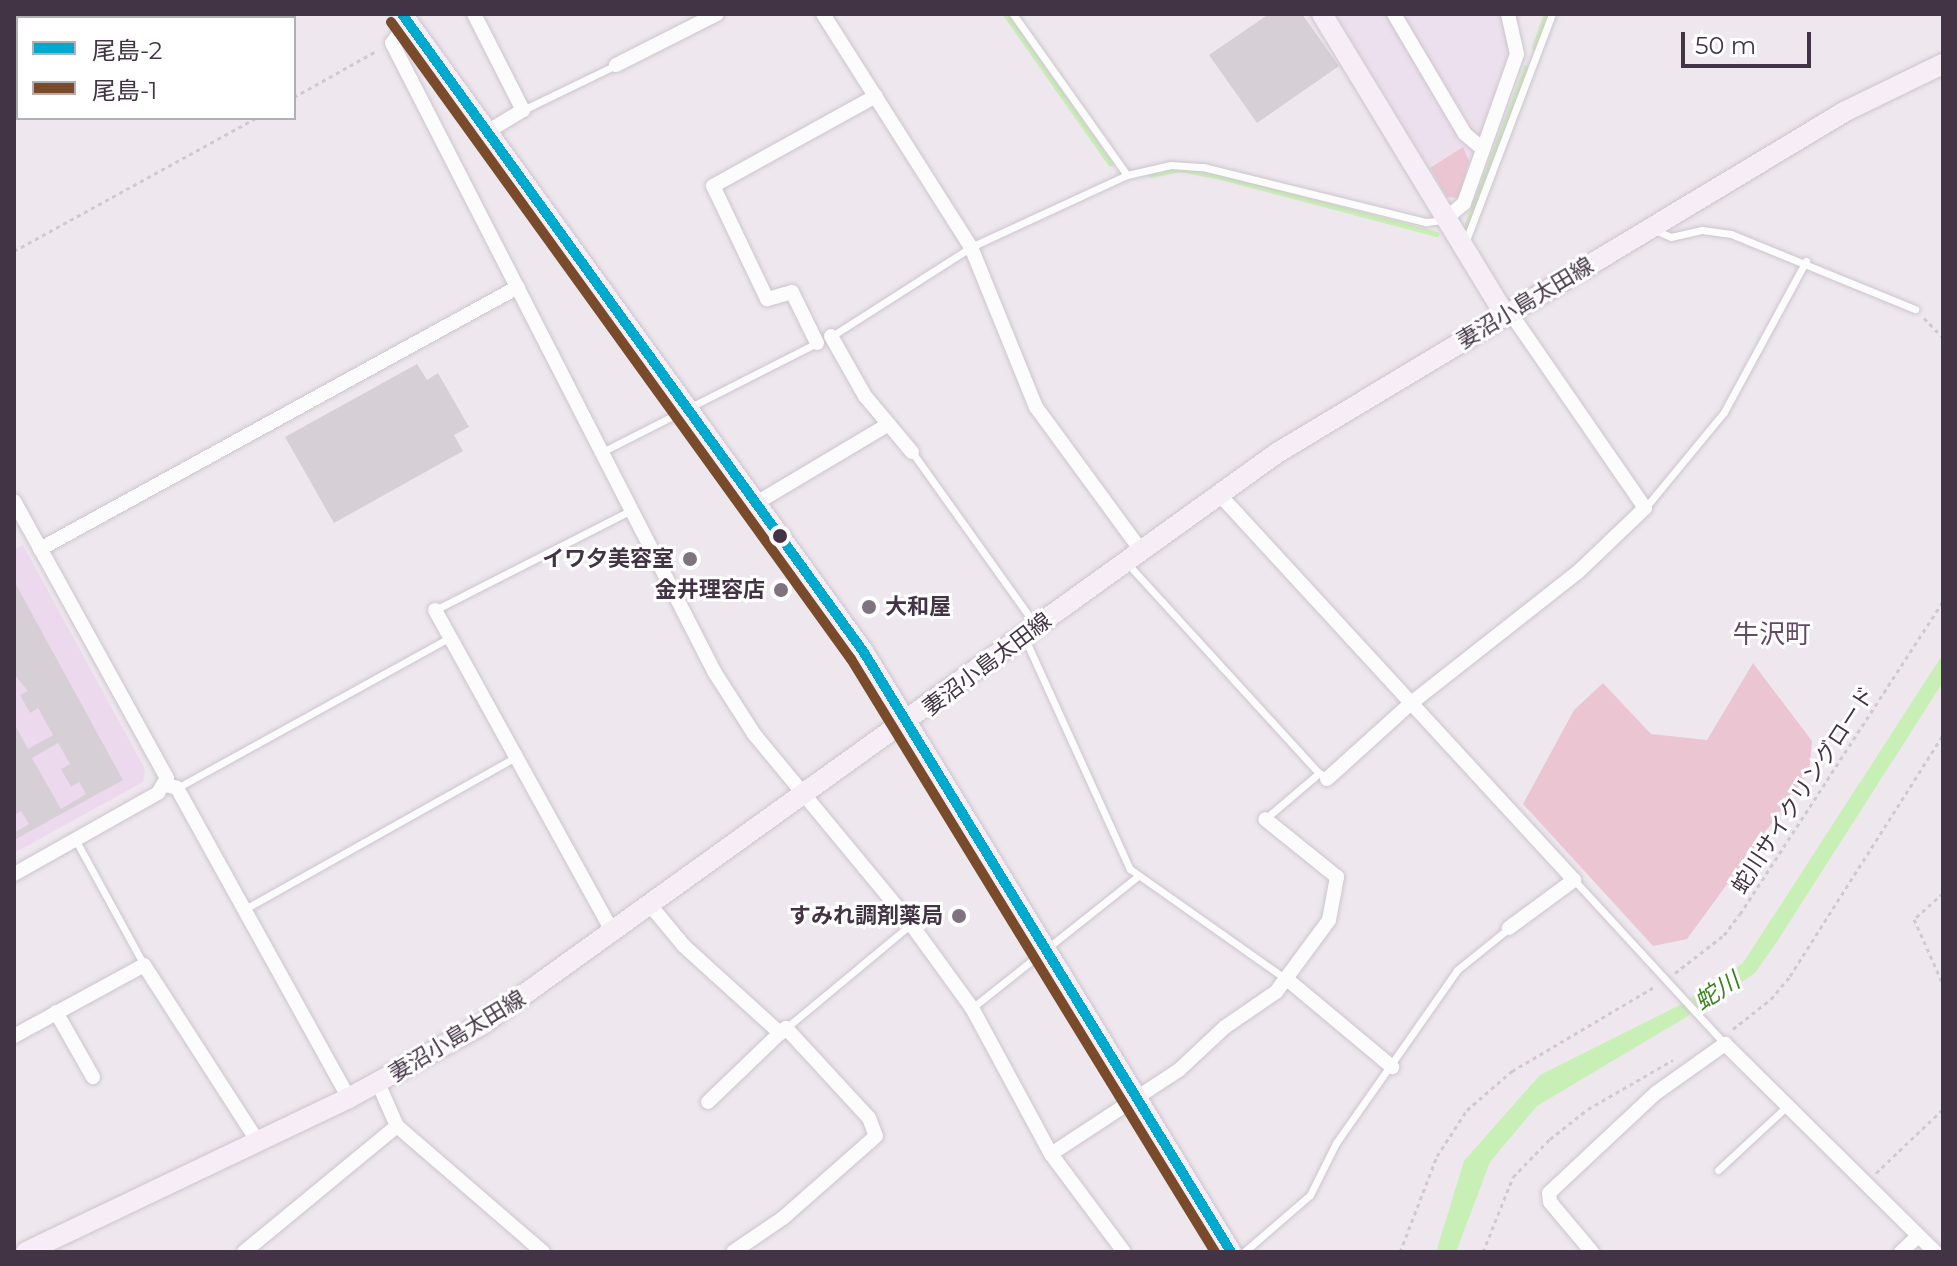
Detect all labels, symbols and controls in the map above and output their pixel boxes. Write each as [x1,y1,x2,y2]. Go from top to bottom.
legend [16,16,296,120]
scale bar [1685,16,1815,66]
text: 50 m [1695,31,1756,60]
text: 尾島-2 [92,36,163,65]
text: 尾島-1 [92,76,157,105]
street label: 妻沼小島太田線 [1452,252,1598,354]
unlabelled marker [772,528,788,544]
place label: イワ夕美容室 [542,546,674,572]
marker: イワ夕美容室 [681,550,699,568]
place label: 金井理容店 [655,577,765,603]
marker: 金井理容店 [772,581,790,599]
place label: 大和屋 [885,594,951,620]
marker: 大和屋 [860,598,878,616]
street label: 妻沼小島太田線 [918,607,1056,721]
district label: 牛沢町 [1733,619,1811,651]
street label: 蛇川サイクリングロード [1726,681,1880,899]
place label: すみれ調剤薬局 [789,903,943,929]
marker: すみれ調剤薬局 [950,907,968,925]
water label: 蛇川 [1689,966,1745,1016]
street label: 妻沼小島太田線 [384,985,530,1087]

